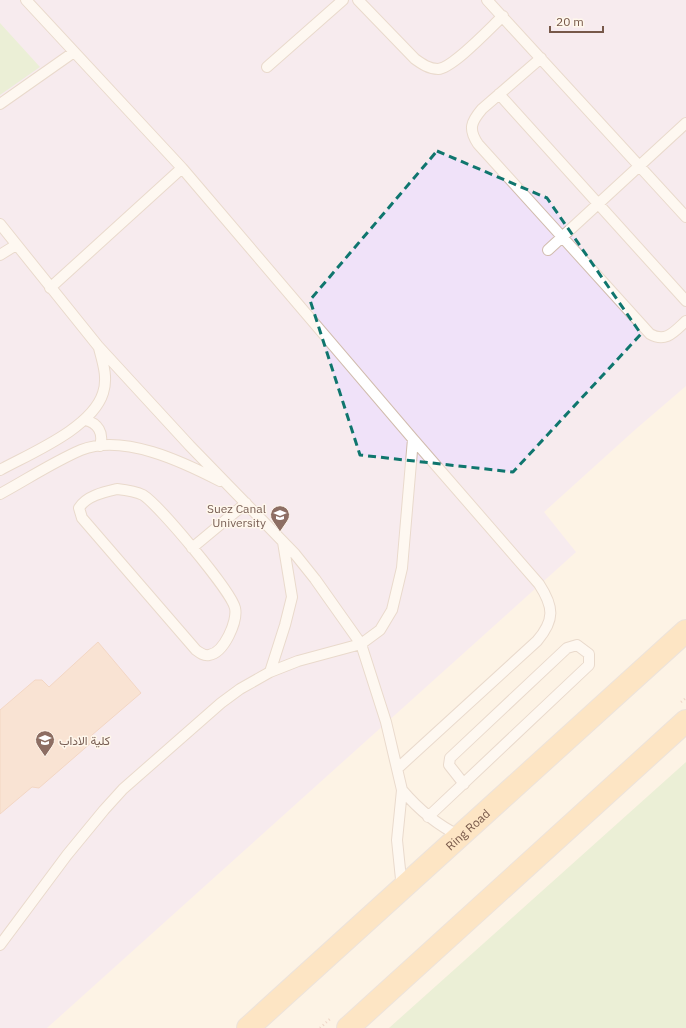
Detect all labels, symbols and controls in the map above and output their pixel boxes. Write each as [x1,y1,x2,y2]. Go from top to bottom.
scale bar [550,8,603,34]
text: 20 m [556,14,584,29]
place label: Suez Canal University [207,501,266,530]
school or university icon: Suez Canal University [269,504,291,532]
school or university icon: كلية الاداب [34,729,56,757]
place label: كلية الاداب [59,733,110,748]
street label: Ring Road [442,805,492,853]

